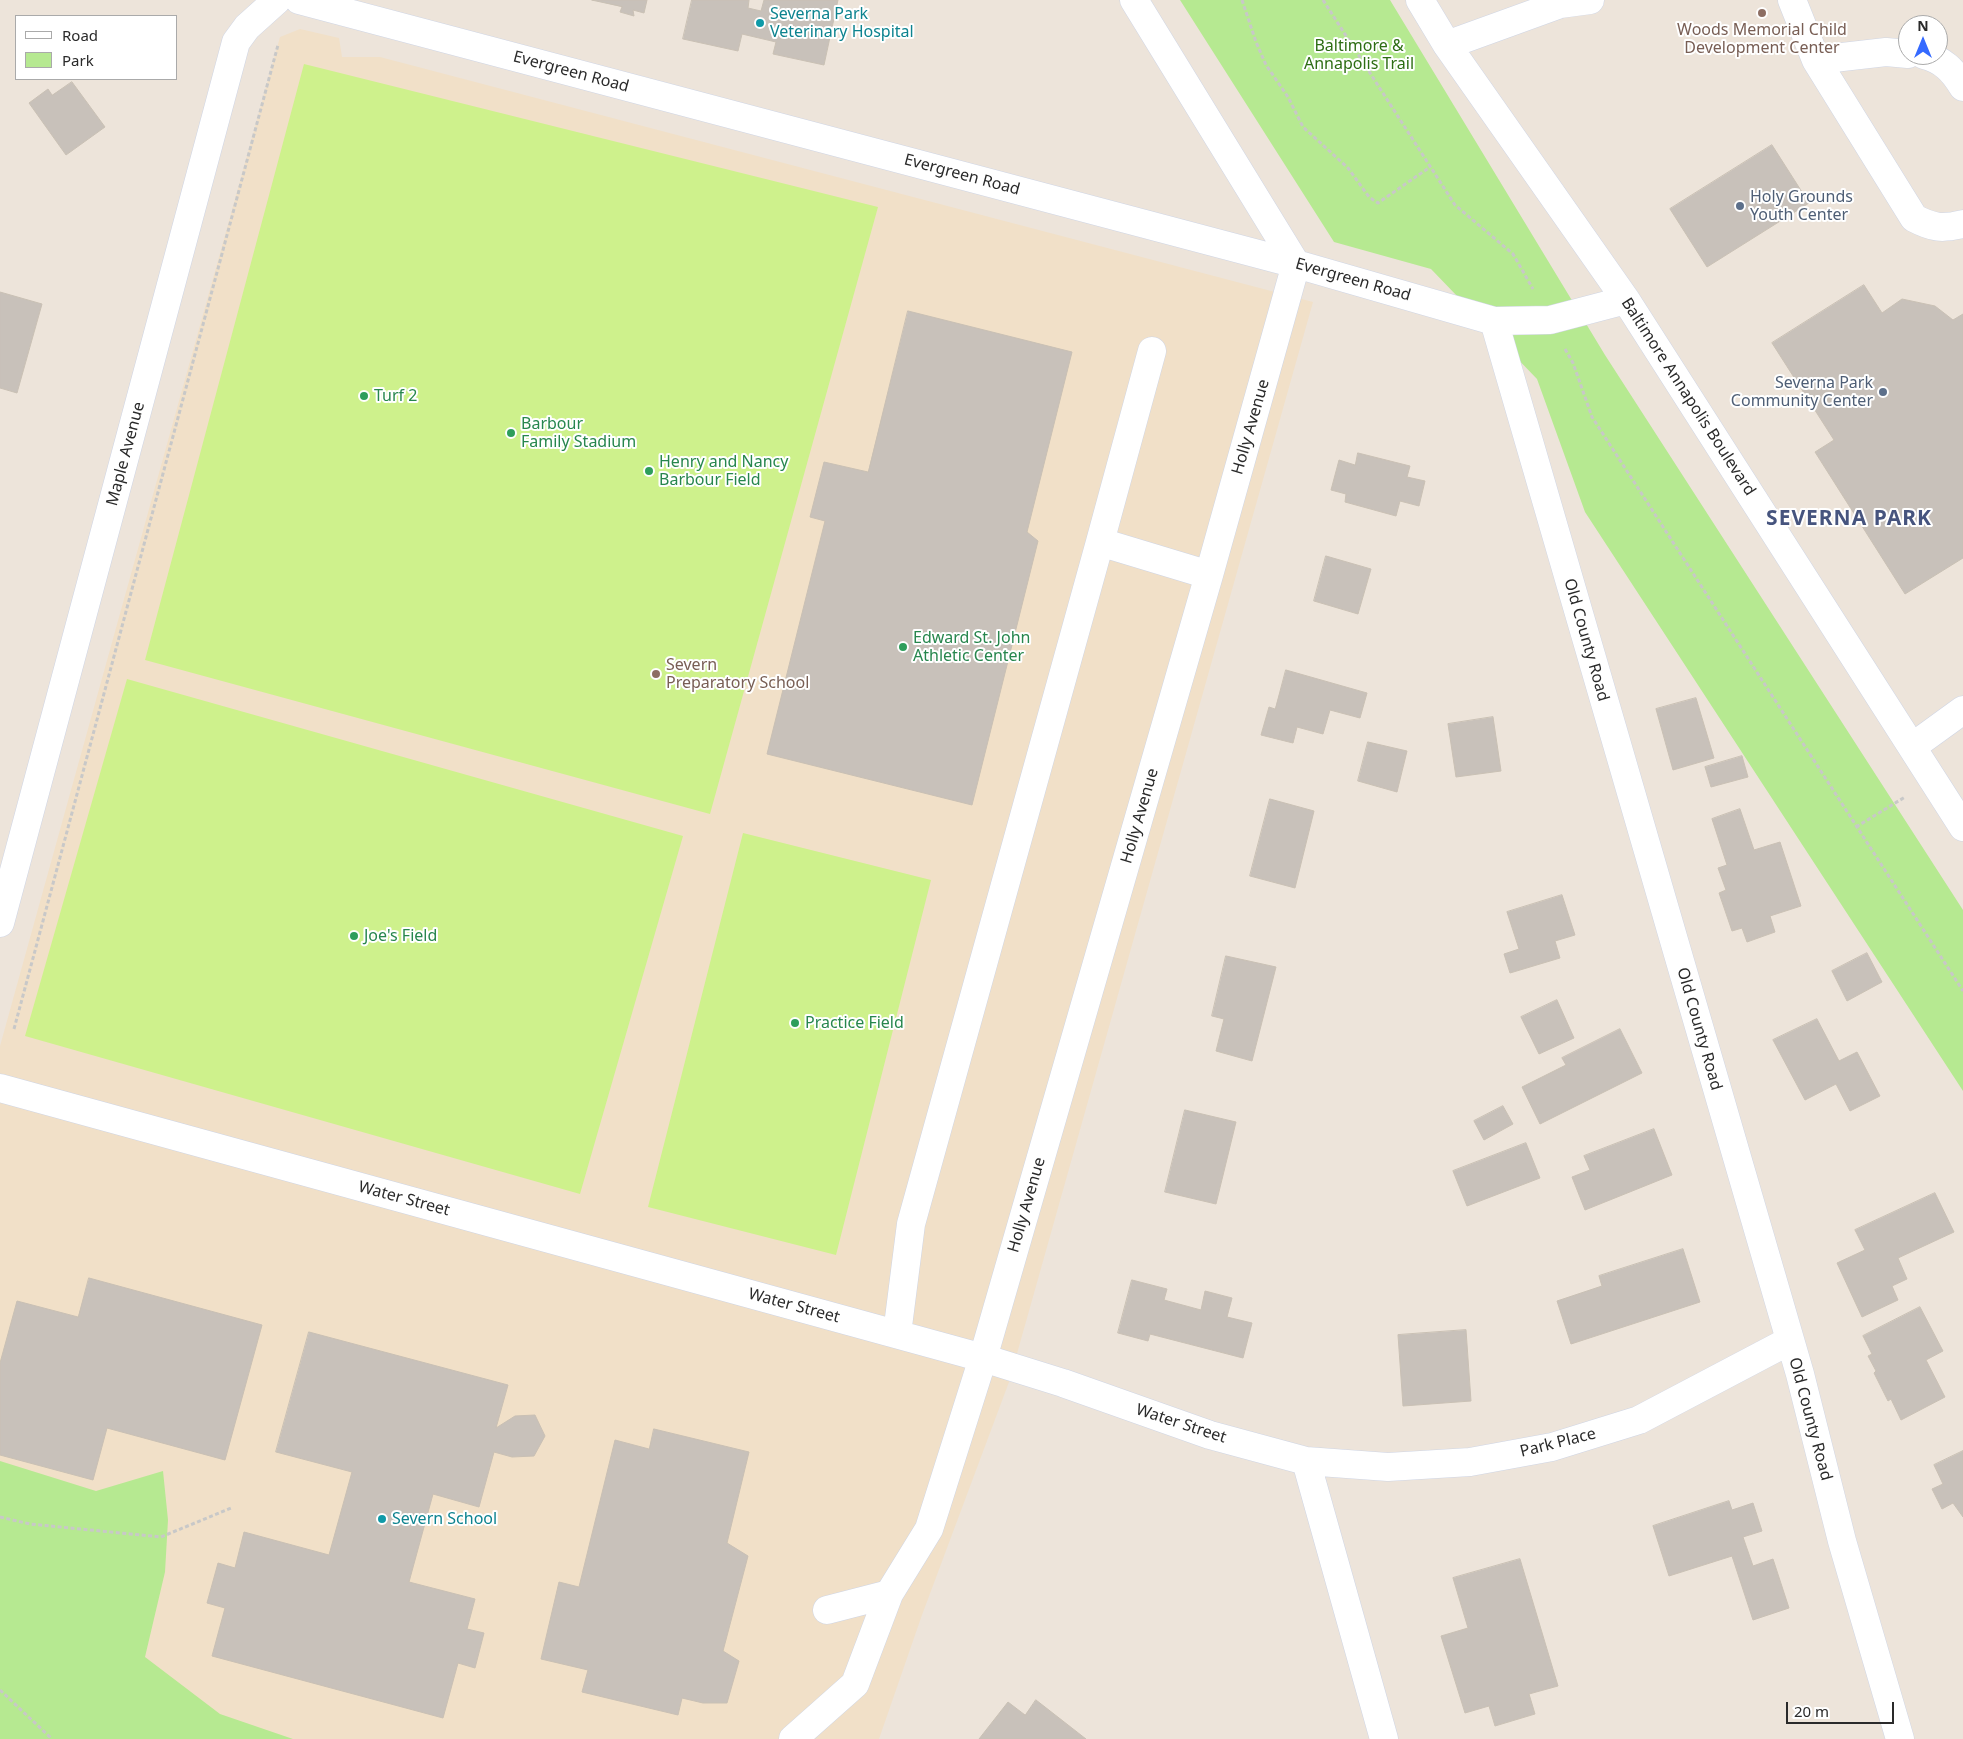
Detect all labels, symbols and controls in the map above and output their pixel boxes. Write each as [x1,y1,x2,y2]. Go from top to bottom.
place label: Severna Park Veterinary Hospital [770,4,914,42]
marker: Woods Memorial Child Development Center [1756,7,1768,19]
legend [15,15,178,80]
north arrow [1898,15,1948,65]
text: N [1917,16,1929,35]
marker: Severna Park Veterinary Hospital [754,17,766,29]
place label: Woods Memorial Child Development Center [1677,20,1847,58]
text: Road [62,25,98,45]
park label: Baltimore & Annapolis Trail [1304,36,1414,74]
street label: Evergreen Road [511,47,631,97]
text: Park [62,50,94,70]
street label: Evergreen Road [902,150,1022,200]
place label: Holy Grounds Youth Center [1750,187,1853,225]
marker: Holy Grounds Youth Center [1734,200,1746,212]
street label: Evergreen Road [1293,254,1413,306]
street label: Baltimore Annapolis Boulevard [1617,294,1759,500]
place label: Severna Park Community Center [1731,373,1873,411]
street label: Holly Avenue [1228,377,1274,477]
place label: Turf 2 [374,386,417,406]
marker: Severna Park Community Center [1877,386,1889,398]
marker: Turf 2 [358,390,370,402]
street label: Maple Avenue [103,400,149,508]
place label: Barbour Family Stadium [521,414,636,452]
marker: Barbour Family Stadium [505,427,517,439]
place label: Henry and Nancy Barbour Field [659,452,788,490]
marker: Henry and Nancy Barbour Field [643,465,655,477]
district label: SEVERNA PARK [1765,506,1933,532]
street label: Old County Road [1559,576,1613,704]
place label: Edward St. John Athletic Center [913,628,1030,666]
marker: Edward St. John Athletic Center [897,641,909,653]
place label: Severn Preparatory School [666,655,809,693]
marker: Severn Preparatory School [650,668,662,680]
street label: Holly Avenue [1117,766,1163,866]
place label: Joe's Field [364,926,437,946]
marker: Joe's Field [348,930,360,942]
street label: Old County Road [1672,965,1726,1093]
place label: Practice Field [805,1013,904,1033]
marker: Practice Field [789,1017,801,1029]
street label: Holly Avenue [1004,1155,1050,1255]
street label: Water Street [356,1178,452,1220]
street label: Water Street [746,1285,842,1327]
street label: Old County Road [1784,1355,1836,1483]
street label: Water Street [1133,1400,1229,1448]
street label: Park Place [1518,1424,1598,1462]
place label: Severn School [392,1509,497,1529]
marker: Severn School [376,1513,388,1525]
scale bar [1788,1692,1896,1724]
text: 20 m [1794,1701,1829,1721]

